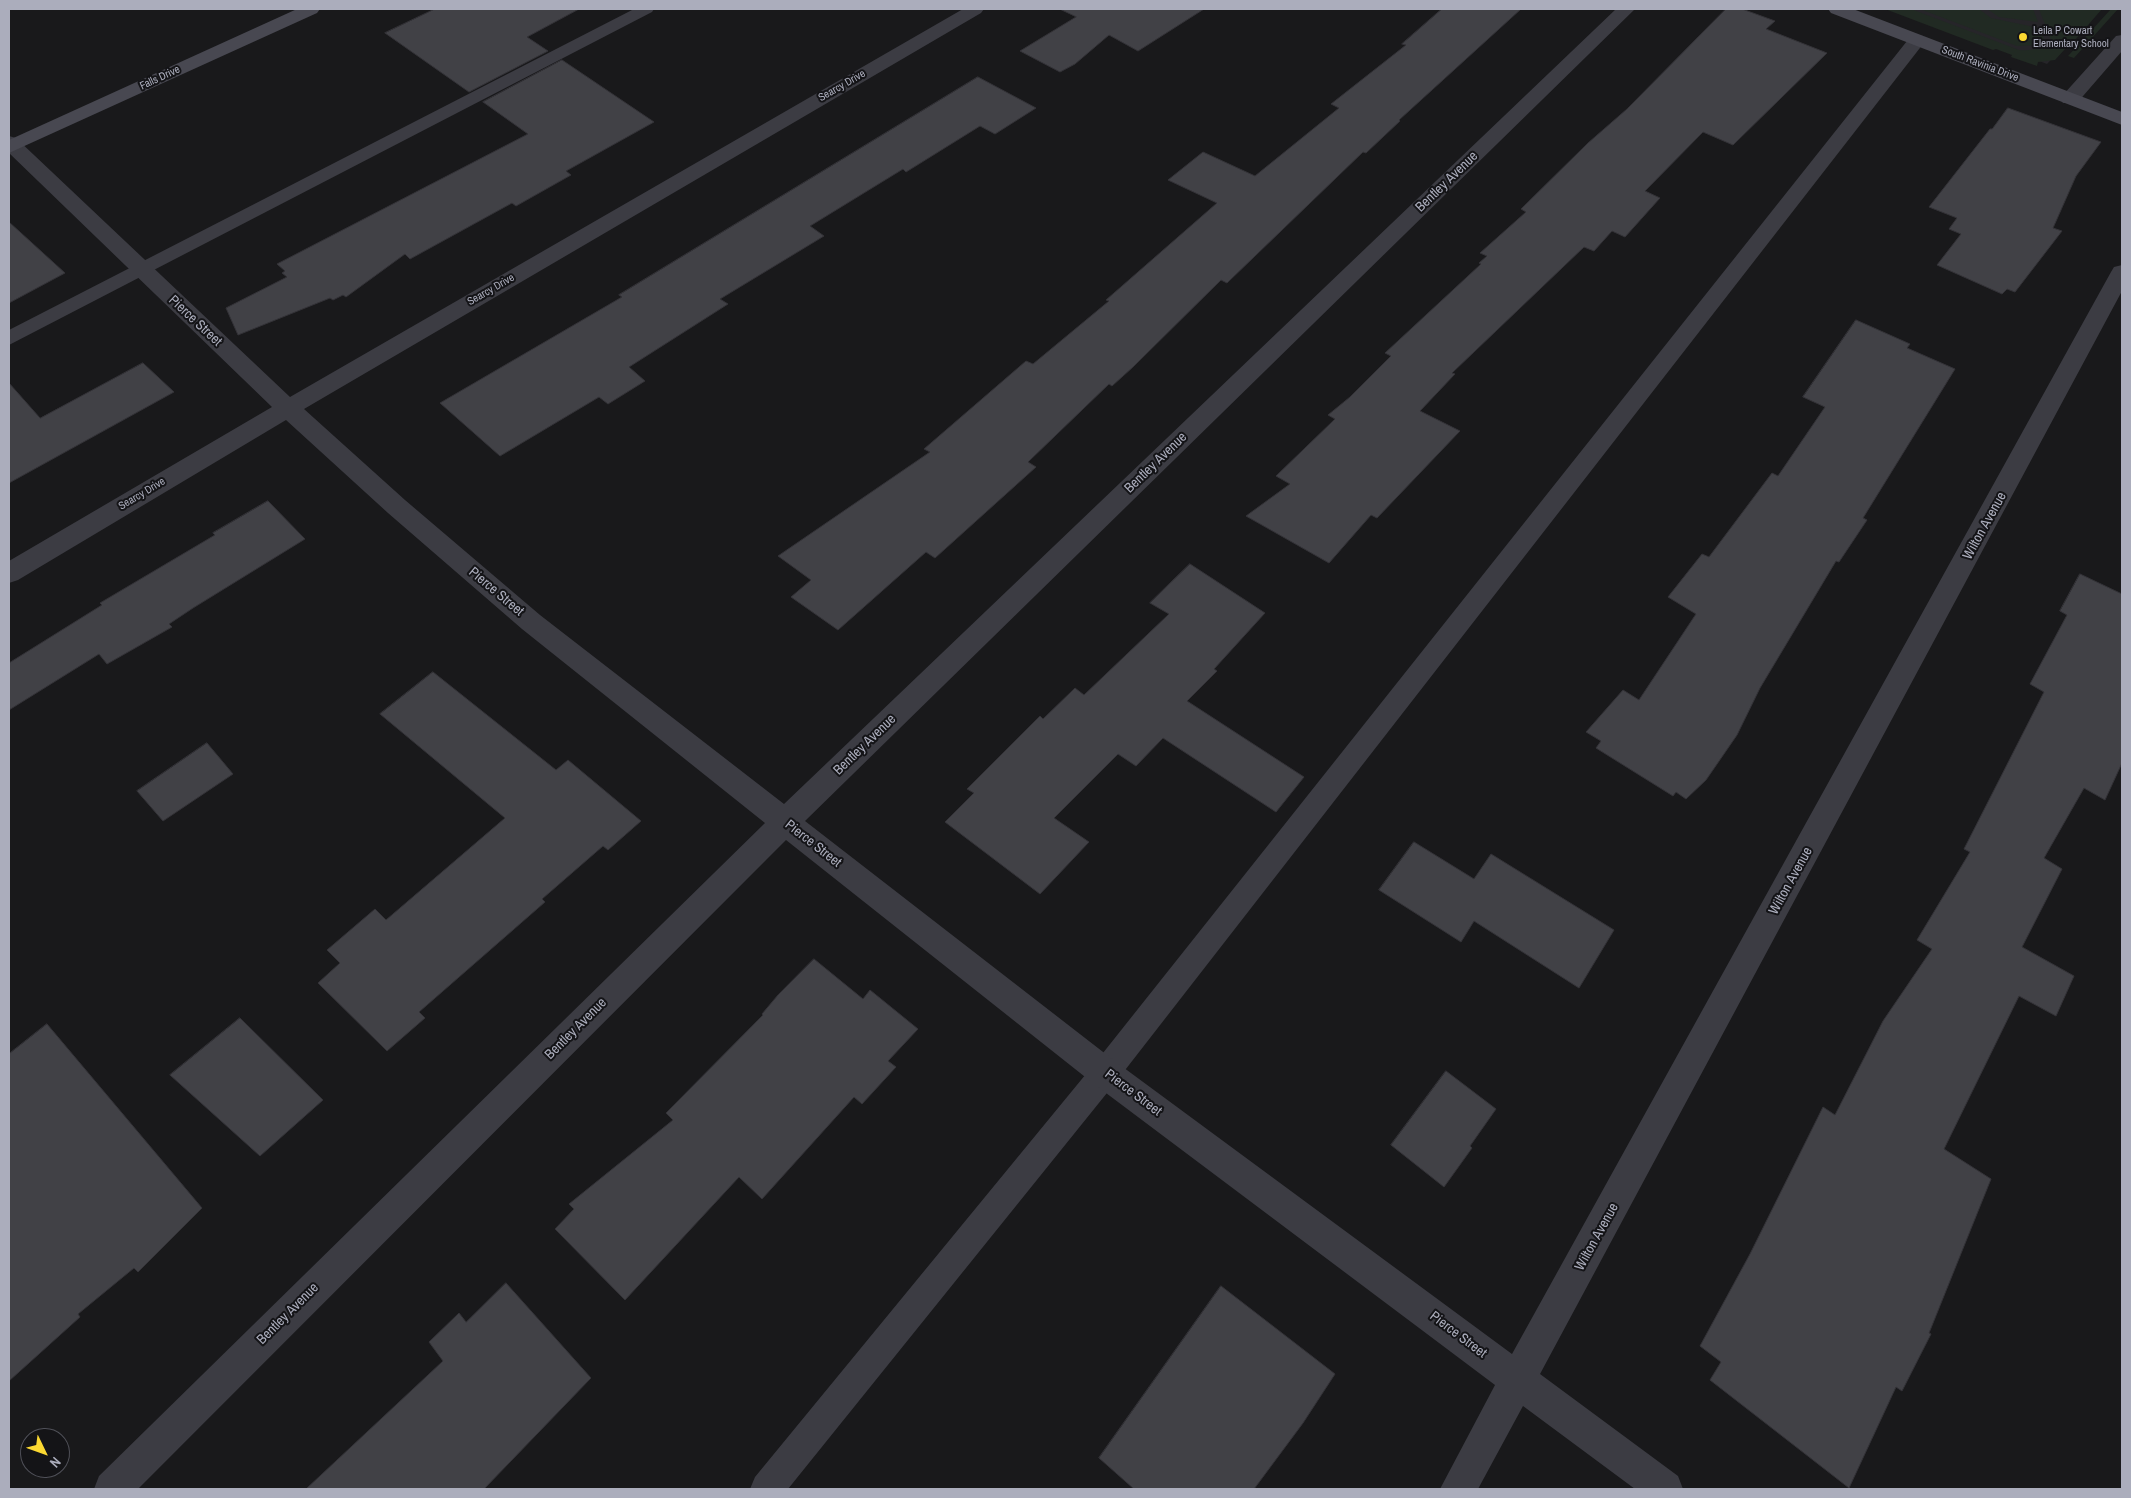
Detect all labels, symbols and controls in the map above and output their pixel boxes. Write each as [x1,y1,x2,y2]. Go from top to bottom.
place label: Leila P Cowart Elementary School [2033,24,2109,50]
marker: Leila P Cowart Elementary School [2017,31,2029,43]
street label: South Ravinia Drive [1940,43,2020,85]
street label: Falls Drive [138,63,182,93]
street label: Searcy Drive [816,67,868,105]
street label: Bentley Avenue [1412,148,1482,216]
street label: Searcy Drive [465,271,517,309]
street label: Pierce Street [165,292,225,350]
street label: Bentley Avenue [1121,429,1191,497]
street label: Searcy Drive [116,475,168,513]
street label: Wilton Avenue [1960,489,2010,563]
street label: Pierce Street [465,564,527,620]
street label: Bentley Avenue [830,711,900,779]
street label: Pierce Street [781,817,845,871]
street label: Wilton Avenue [1766,844,1816,918]
street label: Bentley Avenue [542,995,610,1063]
street label: Pierce Street [1101,1066,1165,1120]
street label: Wilton Avenue [1572,1200,1622,1274]
street label: Bentley Avenue [254,1280,322,1348]
street label: Pierce Street [1426,1308,1490,1362]
north arrow [20,1428,70,1478]
text: N [46,1453,65,1471]

